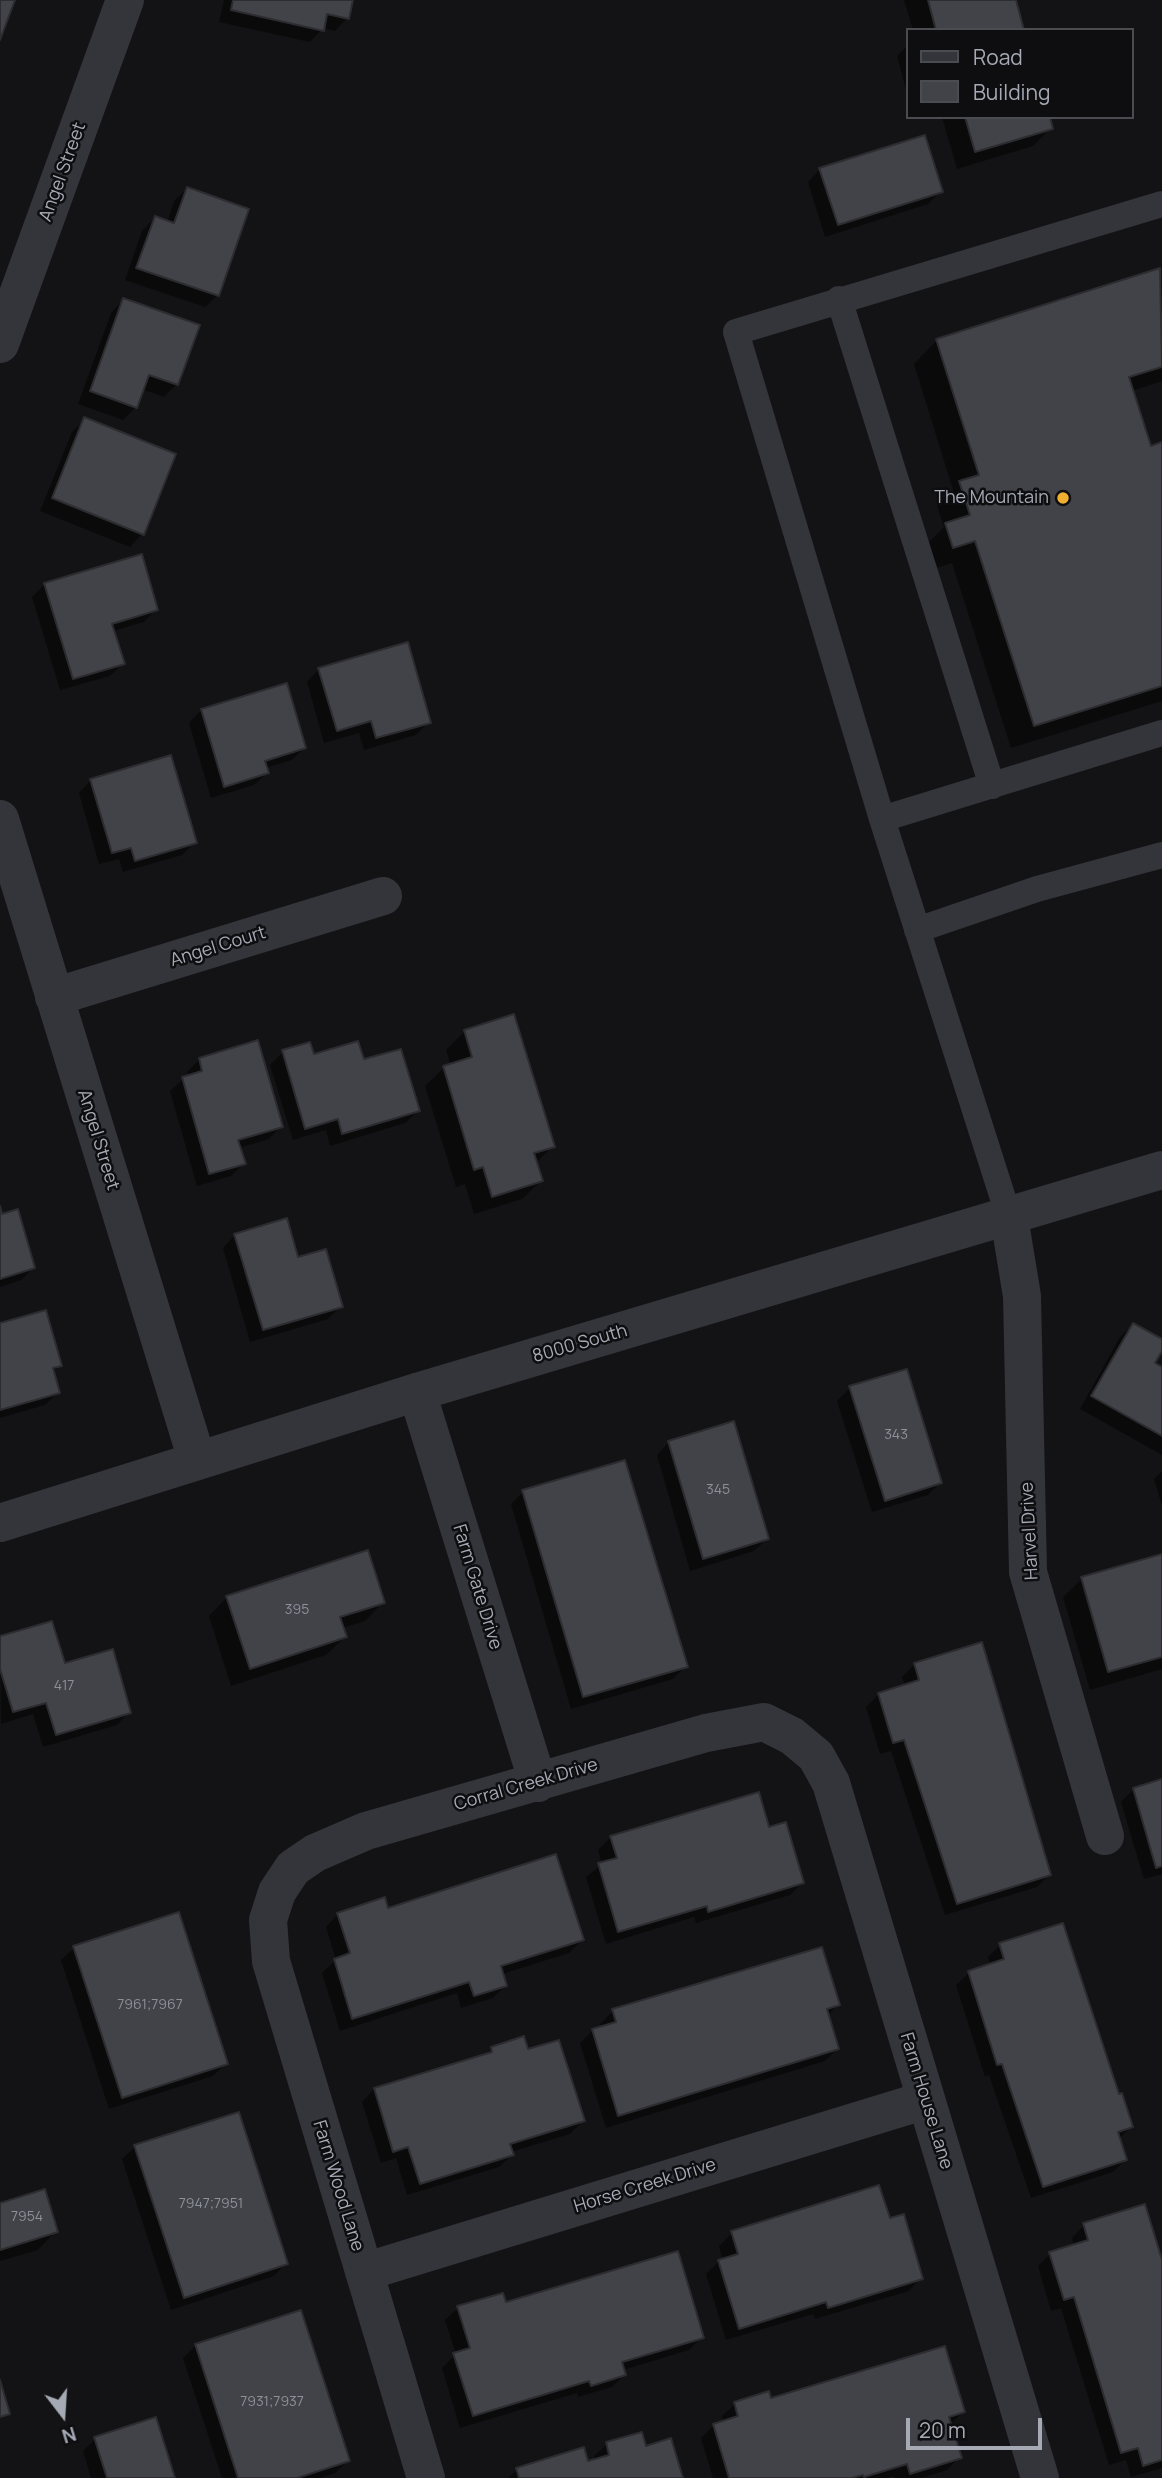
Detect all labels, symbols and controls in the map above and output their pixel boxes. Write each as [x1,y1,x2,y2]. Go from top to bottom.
legend [906,28,1134,119]
text: Road [973,43,1023,71]
text: Building [973,78,1050,106]
street label: Angel Street [35,119,91,225]
place label: The Mountain [934,487,1049,509]
marker: The Mountain [1055,490,1071,506]
street label: Angel Court [168,922,268,972]
street label: Angel Street [72,1087,124,1193]
street label: 8000 South [530,1320,630,1368]
house number: 343 [884,1427,908,1443]
house number: 345 [706,1482,730,1498]
street label: Harvel Drive [1017,1482,1043,1580]
street label: Farm Gate Drive [448,1522,506,1652]
house number: 395 [285,1602,309,1618]
house number: 417 [54,1678,74,1694]
street label: Corral Creek Drive [452,1754,600,1816]
house number: 7961;7967 [117,1997,183,2013]
street label: Farm House Lane [895,2030,957,2172]
street label: Farm Wood Lane [308,2118,368,2254]
street label: Horse Creek Drive [571,2154,719,2218]
house number: 7947;7951 [179,2196,243,2212]
house number: 7954 [11,2209,43,2225]
north arrow [28,2380,98,2450]
house number: 7931;7937 [240,2394,304,2410]
scale bar [910,2404,1046,2448]
text: 20 m [919,2416,966,2444]
text: N [59,2421,79,2450]

